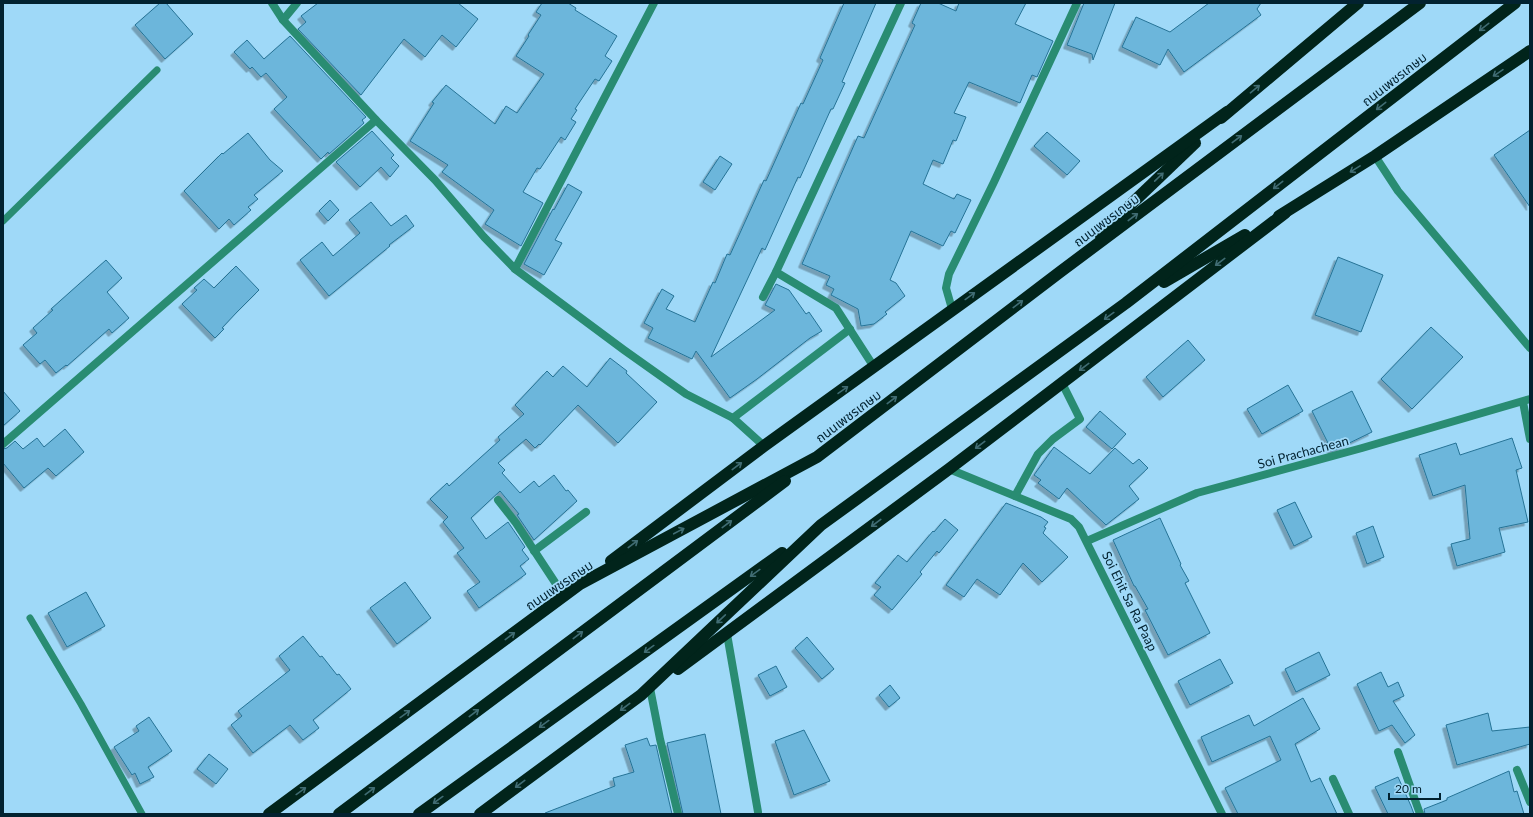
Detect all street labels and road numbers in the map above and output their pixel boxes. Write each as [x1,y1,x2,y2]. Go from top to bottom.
street label: ถนนเพชรเกษม [1358,49,1430,109]
street label: ถนนเพชรเกษม [1070,190,1142,250]
street label: ถนนเพชรเกษม [812,386,884,446]
street label: Soi Prachachean [1256,432,1350,472]
street label: Soi Ehit Sa Ra Paap [1099,548,1161,654]
street label: ถนนเพชรเกษม [522,557,596,613]

